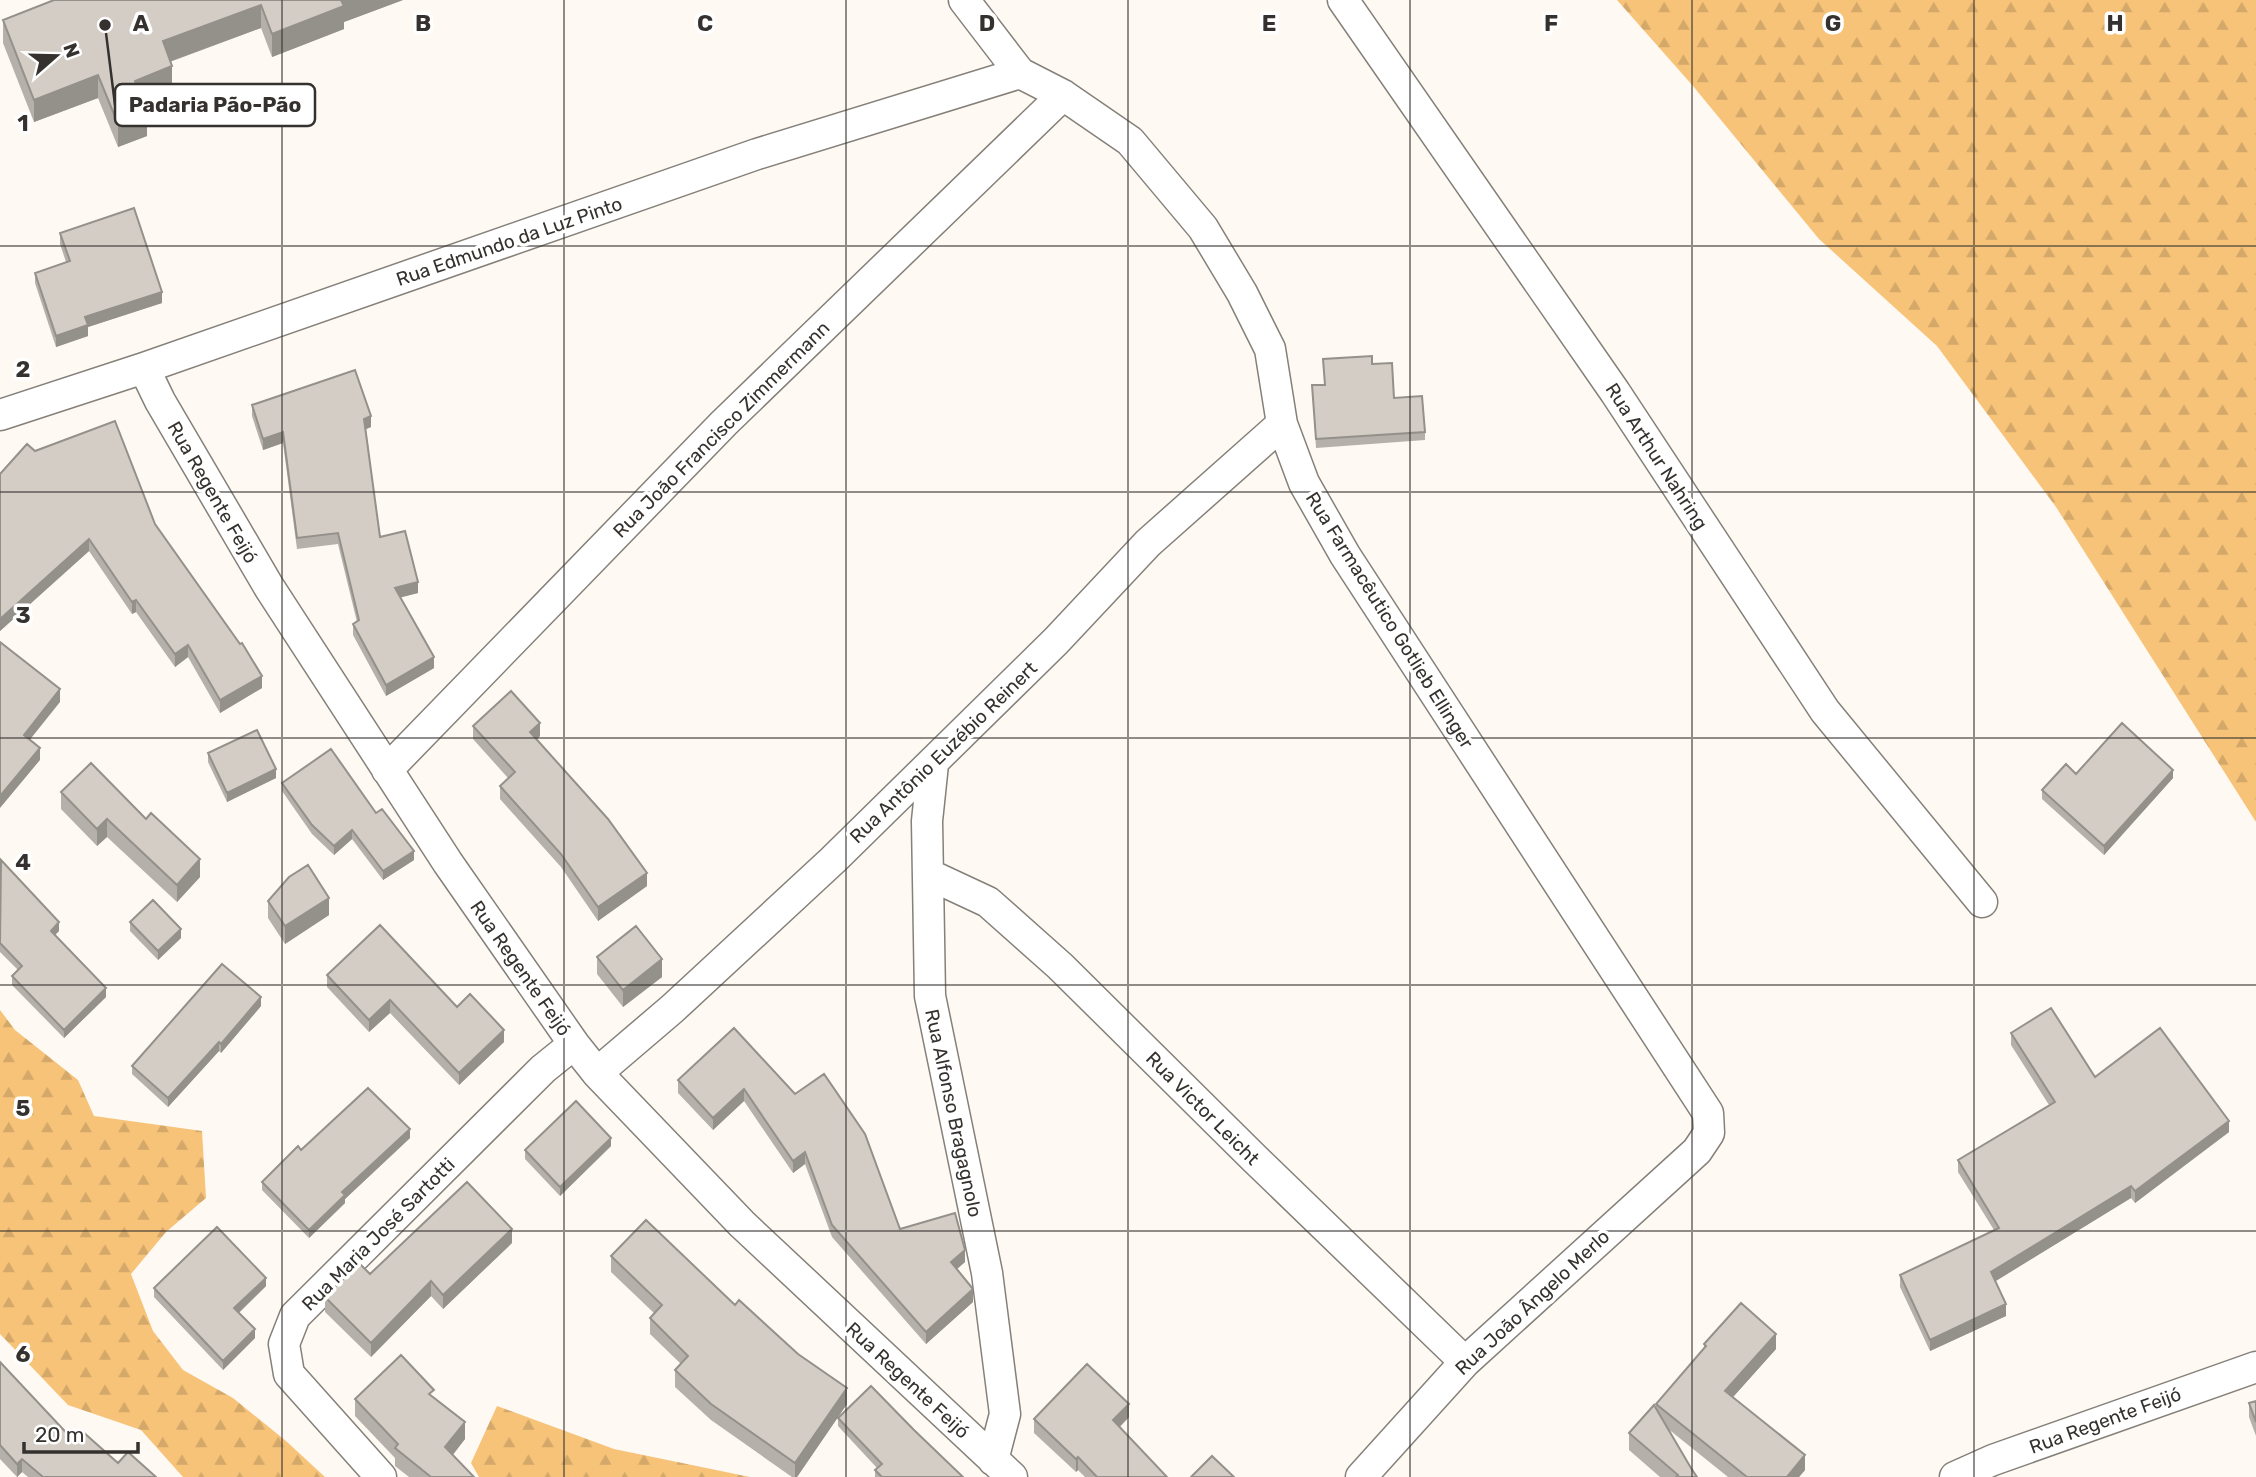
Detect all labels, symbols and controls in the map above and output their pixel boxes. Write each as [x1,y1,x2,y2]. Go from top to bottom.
text: A [133,9,150,37]
text: B [415,9,431,37]
text: C [697,9,713,37]
text: D [979,9,995,37]
text: E [1262,9,1276,37]
text: F [1544,9,1558,37]
text: G [1825,9,1841,37]
text: H [2106,9,2124,37]
north arrow [21,21,91,91]
text: N [58,40,85,61]
callout: Padaria Pão-Pão [115,84,315,126]
text: Padaria Pão-Pão [129,92,301,117]
text: 1 [17,109,29,137]
street label: Rua Edmundo da Luz Pinto [393,192,625,291]
street label: Rua João Francisco Zimmermann [608,316,834,542]
text: 2 [16,355,30,383]
street label: Rua Arthur Nahring [1601,379,1713,534]
street label: Rua Regente Feijó [163,417,263,567]
street label: Rua Farmacêutico Gotlieb Ellinger [1301,488,1479,754]
text: 3 [15,601,31,629]
street label: Rua Antônio Euzébio Reinert [845,656,1042,848]
text: 4 [15,848,31,876]
street label: Rua Regente Feijó [465,896,576,1040]
street label: Rua Alfonso Bragagnolo [920,1007,987,1219]
street label: Rua Victor Leicht [1141,1047,1265,1170]
text: 5 [16,1094,31,1122]
street label: Rua Maria José Sartotti [297,1153,460,1316]
street label: Rua João Ângelo Merlo [1450,1225,1614,1380]
street label: Rua Regente Feijó [841,1317,974,1443]
text: 6 [16,1340,31,1368]
street label: Rua Regente Feijó [2026,1382,2184,1459]
scale bar [24,1410,138,1454]
text: 20 m [35,1422,84,1447]

